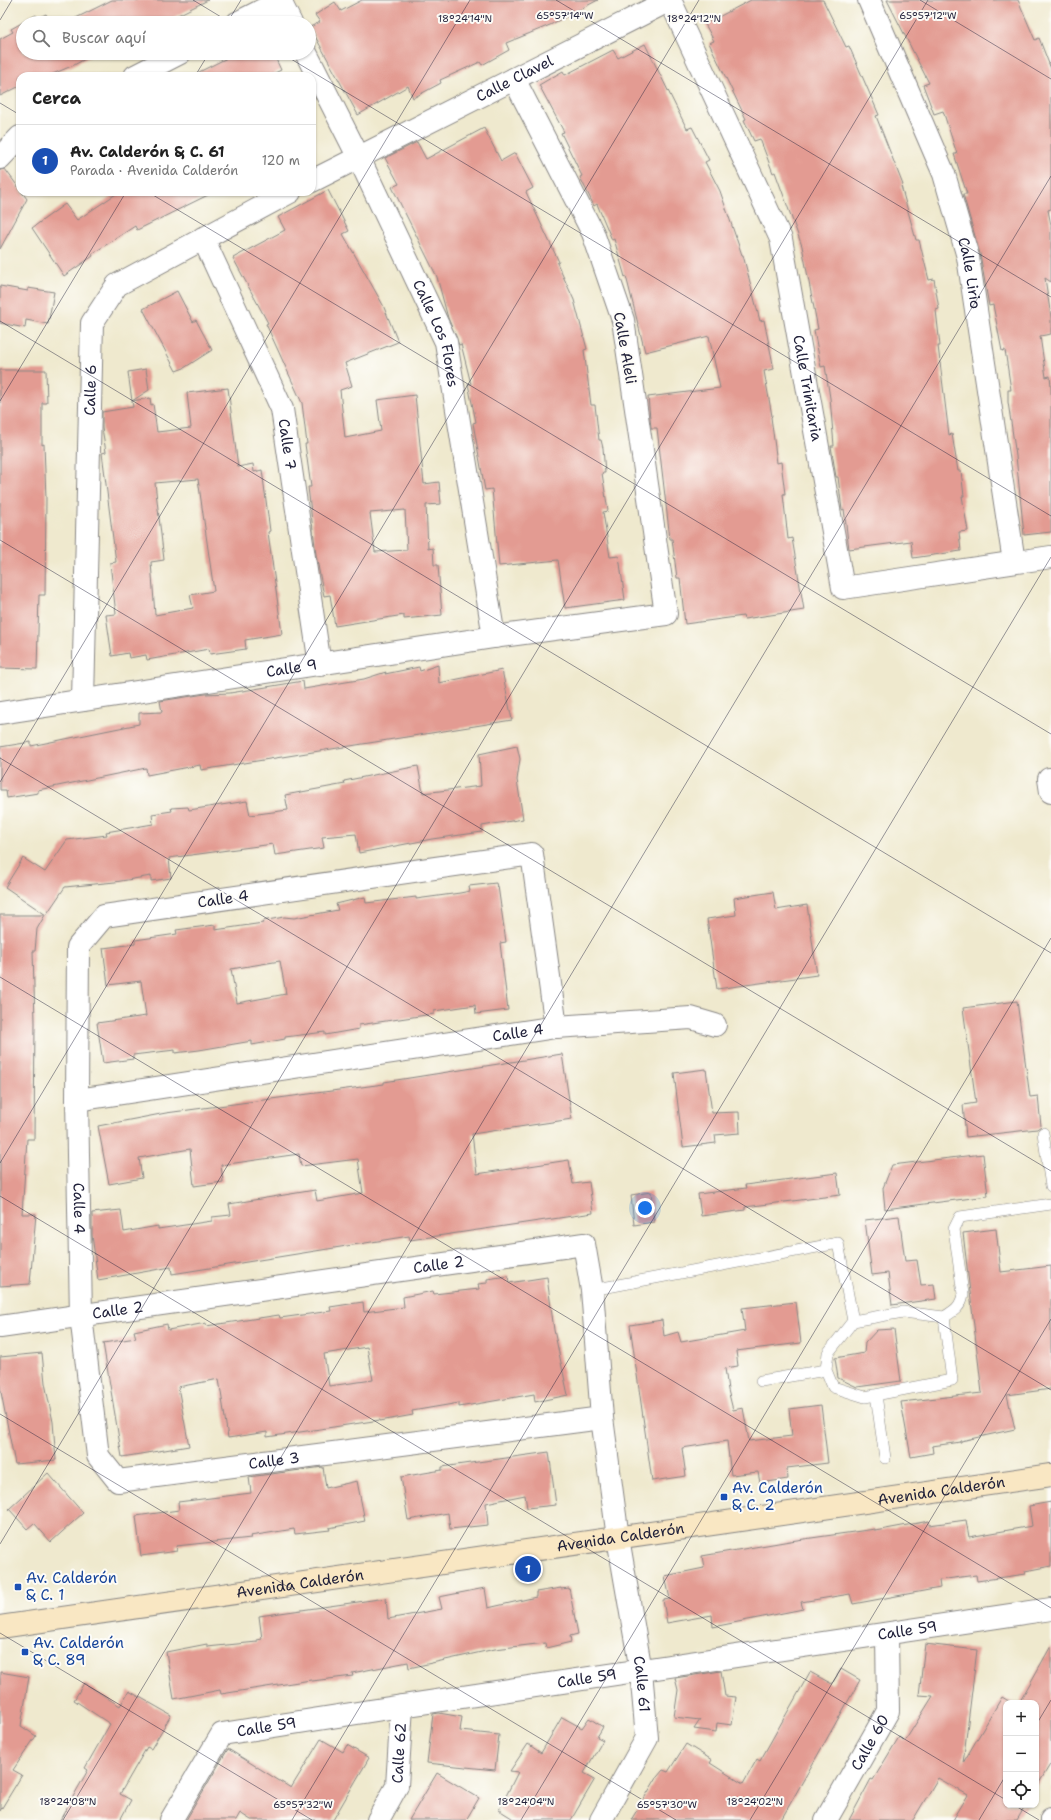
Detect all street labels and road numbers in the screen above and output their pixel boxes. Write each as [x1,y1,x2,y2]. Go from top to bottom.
street label: Calle Clavel [473,50,557,106]
street label: Calle Lirio [953,235,986,310]
street label: Calle Los Flores [408,276,463,389]
street label: Calle Aleli [609,310,641,386]
street label: Calle Trinitaria [788,333,827,444]
street label: Calle 6 [80,364,101,416]
street label: Calle 7 [274,417,301,471]
street label: Calle 9 [265,654,318,682]
street label: Calle 4 [196,886,250,912]
street label: Calle 4 [491,1019,545,1047]
street label: Calle 4 [69,1183,89,1234]
street label: Calle 2 [412,1251,465,1278]
street label: Calle 2 [91,1297,145,1324]
street label: Calle 3 [247,1447,301,1474]
street label: Avenida Calderón [876,1472,1006,1510]
street label: Avenida Calderón [555,1518,686,1556]
street label: Avenida Calderón [235,1565,365,1603]
street label: Calle 59 [876,1616,938,1645]
street label: Calle 61 [629,1654,655,1713]
street label: Calle 59 [556,1664,618,1693]
street label: Calle 60 [846,1711,894,1774]
street label: Calle 59 [235,1713,298,1742]
street label: Calle 62 [387,1722,411,1784]

